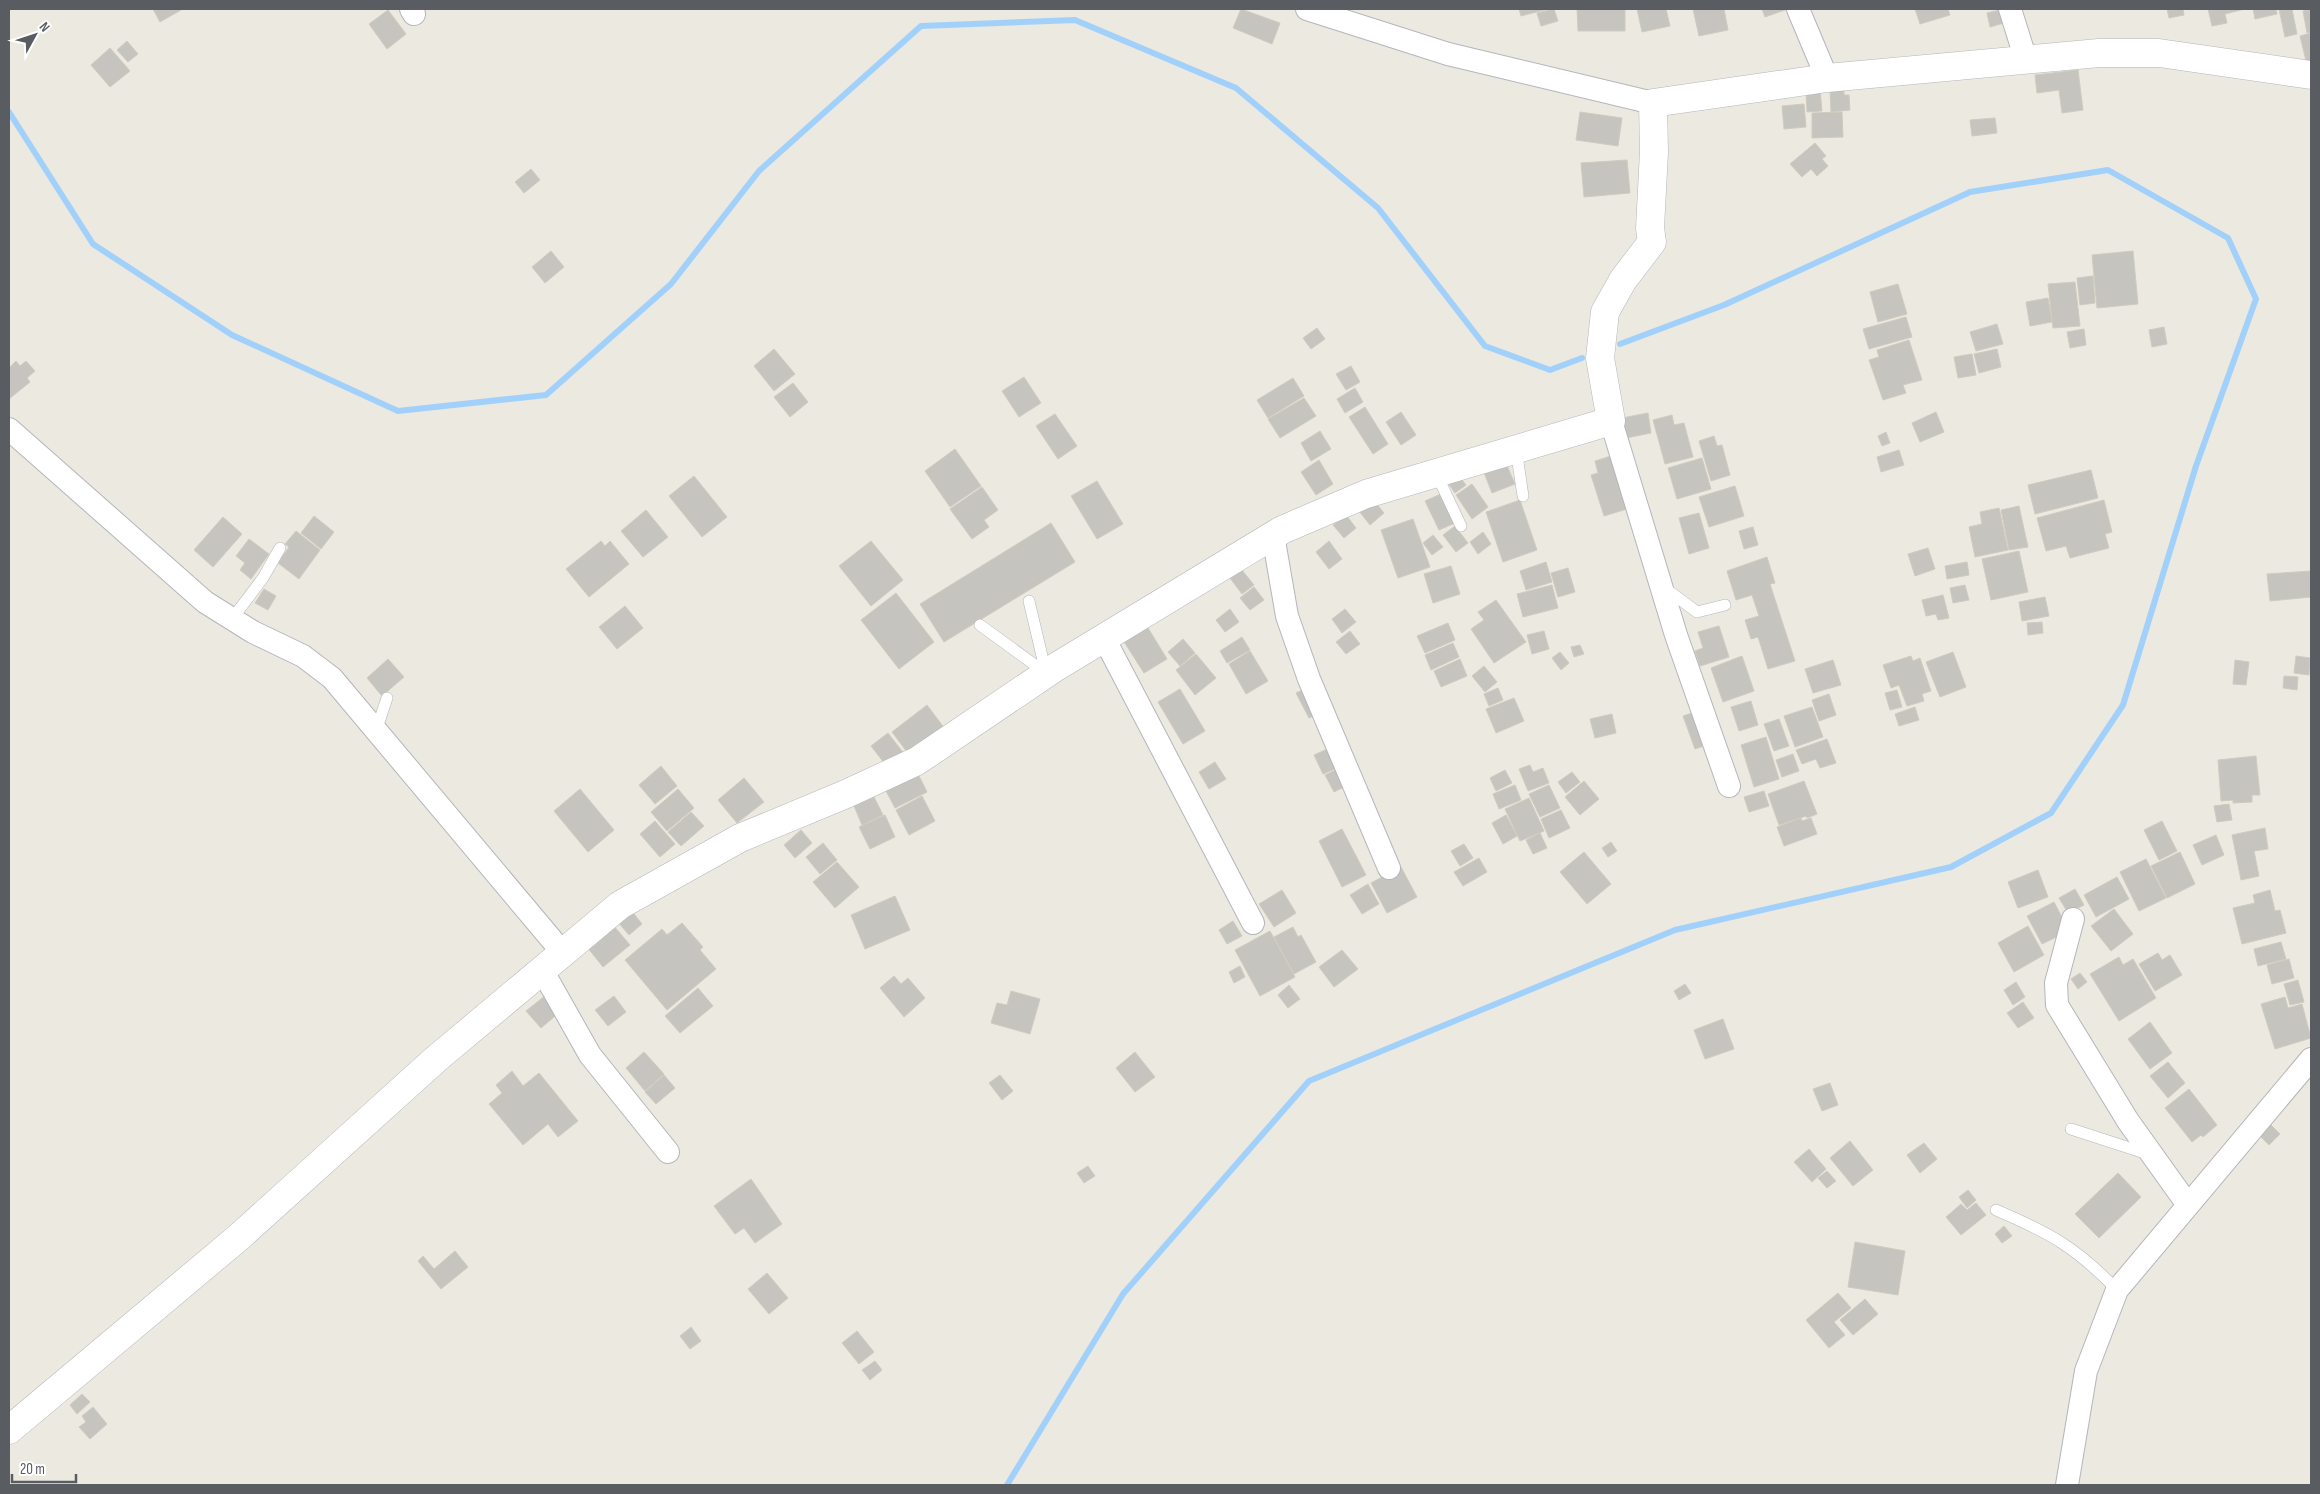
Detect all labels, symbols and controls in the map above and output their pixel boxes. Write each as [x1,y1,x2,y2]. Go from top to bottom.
north arrow [10,10,60,60]
text: N [36,19,53,35]
scale bar [12,1452,76,1484]
text: 20 m [20,1460,45,1479]

